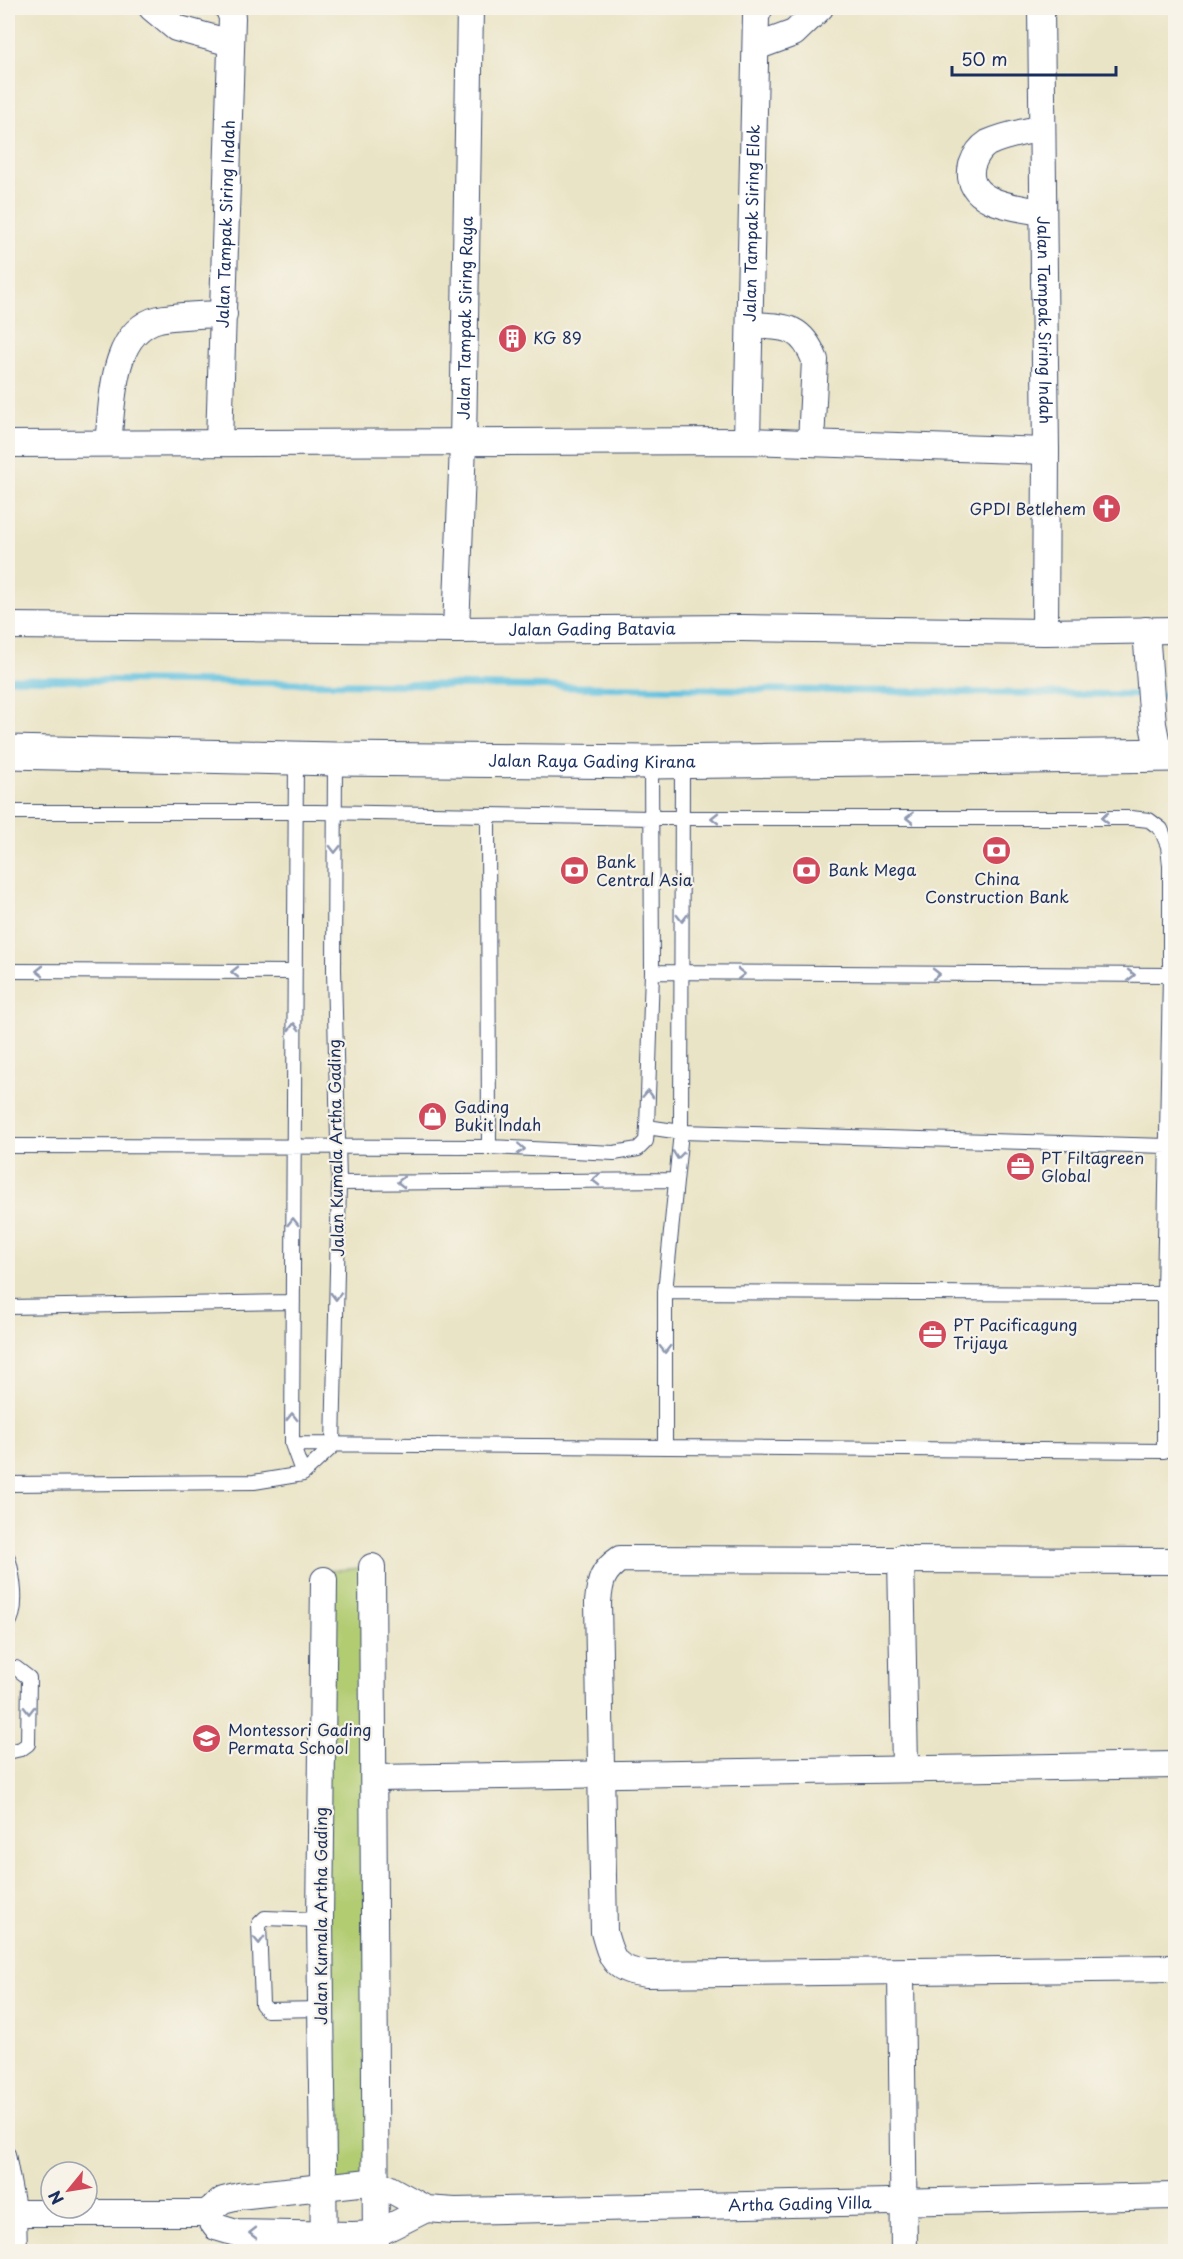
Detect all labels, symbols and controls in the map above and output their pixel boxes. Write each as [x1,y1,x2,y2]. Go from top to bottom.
scale bar [952,39,1116,77]
text: 50 m [961,45,1008,72]
street label: Jalan Tampak Siring Indah [209,120,240,328]
street label: Jalan Tampak Siring Elok [737,124,765,322]
street label: Jalan Tampak Siring Raya [450,216,478,420]
street label: Jalan Tampak Siring Indah [1032,216,1059,424]
building icon: KG 89 [496,322,528,354]
place label: KG 89 [533,325,582,349]
church icon: GPDI Betlehem [1091,493,1123,525]
place label: GPDI Betlehem [969,496,1086,520]
street label: Jalan Gading Batavia [508,615,676,641]
street label: Jalan Raya Gading Kirana [488,747,696,773]
one-way arrow [711,812,720,824]
one-way arrow [906,812,915,824]
one-way arrow [1101,812,1110,824]
bank icon: China Construction Bank [981,835,1013,867]
one-way arrow [329,845,341,854]
place label: Bank Central Asia [596,849,693,891]
bank icon: Bank Mega [791,854,823,886]
bank icon: Bank Central Asia [559,855,591,887]
place label: Bank Mega [828,857,916,881]
place label: China Construction Bank [925,866,1069,908]
one-way arrow [676,914,688,923]
one-way arrow [36,965,45,977]
one-way arrow [231,966,240,978]
one-way arrow [736,968,745,980]
one-way arrow [931,968,940,980]
one-way arrow [1126,969,1135,981]
one-way arrow [288,1022,300,1031]
street label: Jalan Kumala Artha Gading [321,1039,349,1257]
one-way arrow [642,1090,655,1099]
place label: Gading Bukit Indah [454,1094,541,1136]
shop icon: Gading Bukit Indah [417,1100,449,1132]
one-way arrow [516,1142,525,1155]
place label: PT Filtagreen Global [1041,1145,1144,1187]
one-way arrow [673,1150,685,1160]
office icon: PT Filtagreen Global [1004,1151,1036,1183]
one-way arrow [591,1174,600,1186]
one-way arrow [396,1176,405,1188]
one-way arrow [287,1217,299,1226]
one-way arrow [330,1292,343,1301]
place label: PT Pacificagung Trijaya [953,1312,1077,1354]
office icon: PT Pacificagung Trijaya [916,1318,948,1350]
one-way arrow [659,1345,671,1354]
one-way arrow [286,1412,298,1421]
one-way arrow [22,1706,35,1715]
place label: Montessori Gading Permata School [228,1717,371,1759]
school or university icon: Montessori Gading Permata School [191,1723,223,1755]
street label: Jalan Kumala Artha Gading [308,1807,332,2025]
one-way arrow [253,1936,266,1945]
north arrow [39,2160,99,2220]
text: N [42,2187,69,2209]
street label: Artha Gading Villa [728,2189,872,2216]
one-way arrow [248,2227,257,2239]

